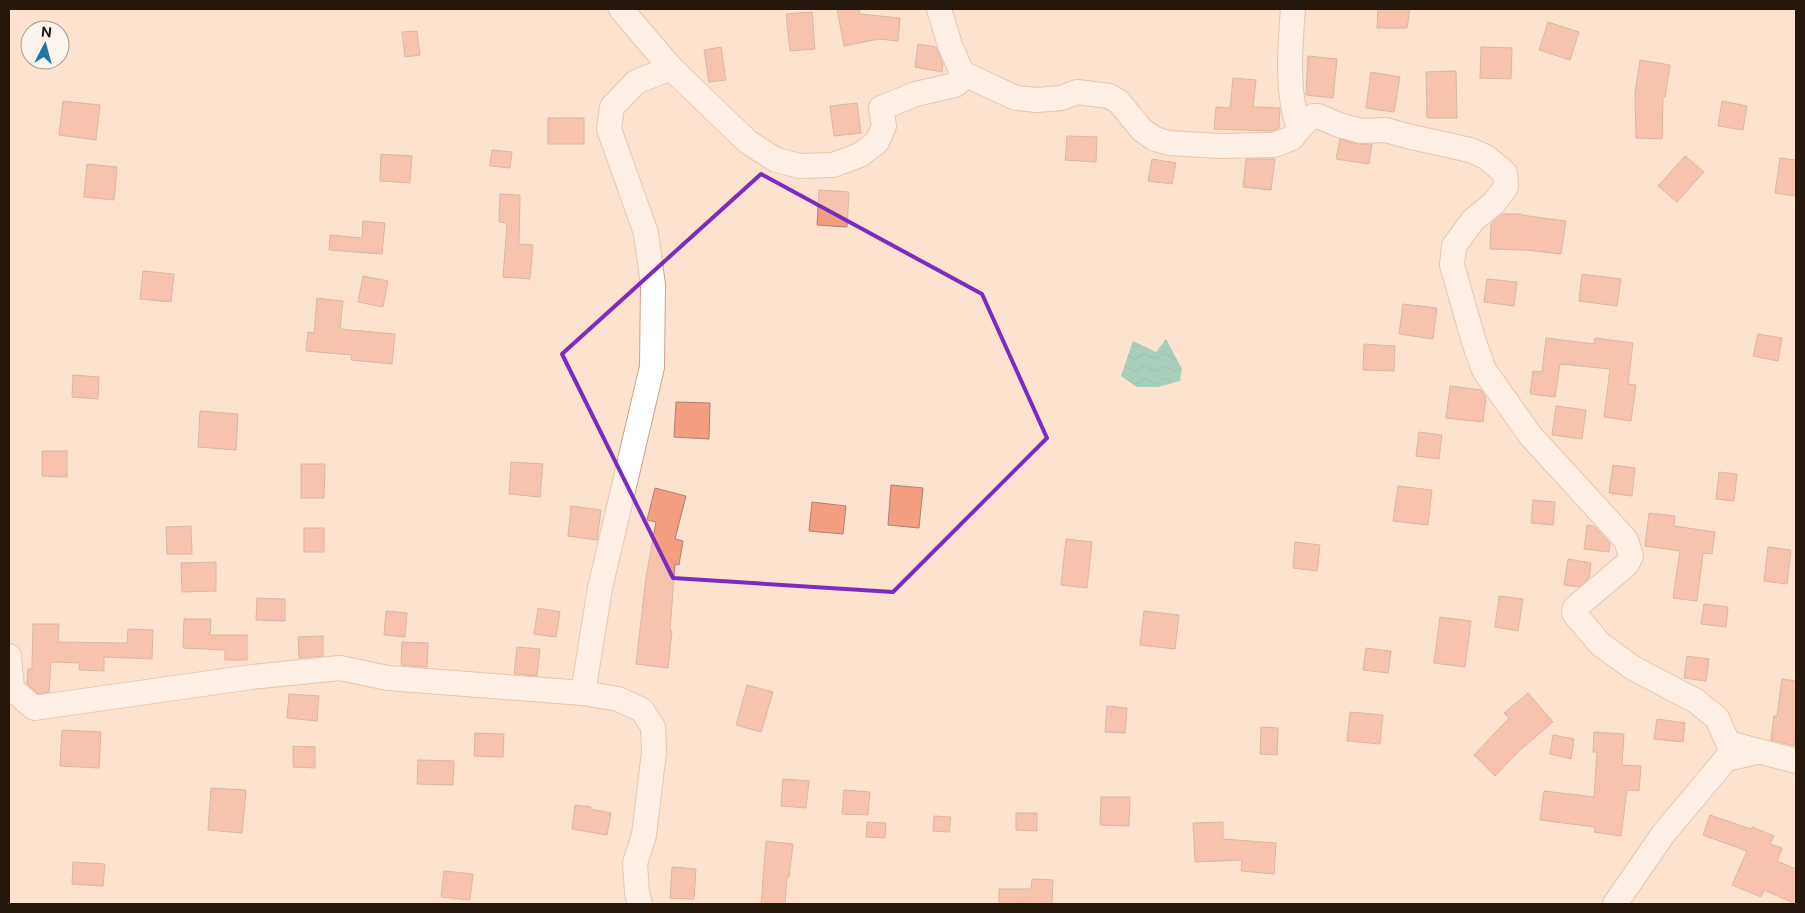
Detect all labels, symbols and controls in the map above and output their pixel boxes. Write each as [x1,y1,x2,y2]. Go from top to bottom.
north arrow [20,20,70,70]
text: N [40,24,53,41]

